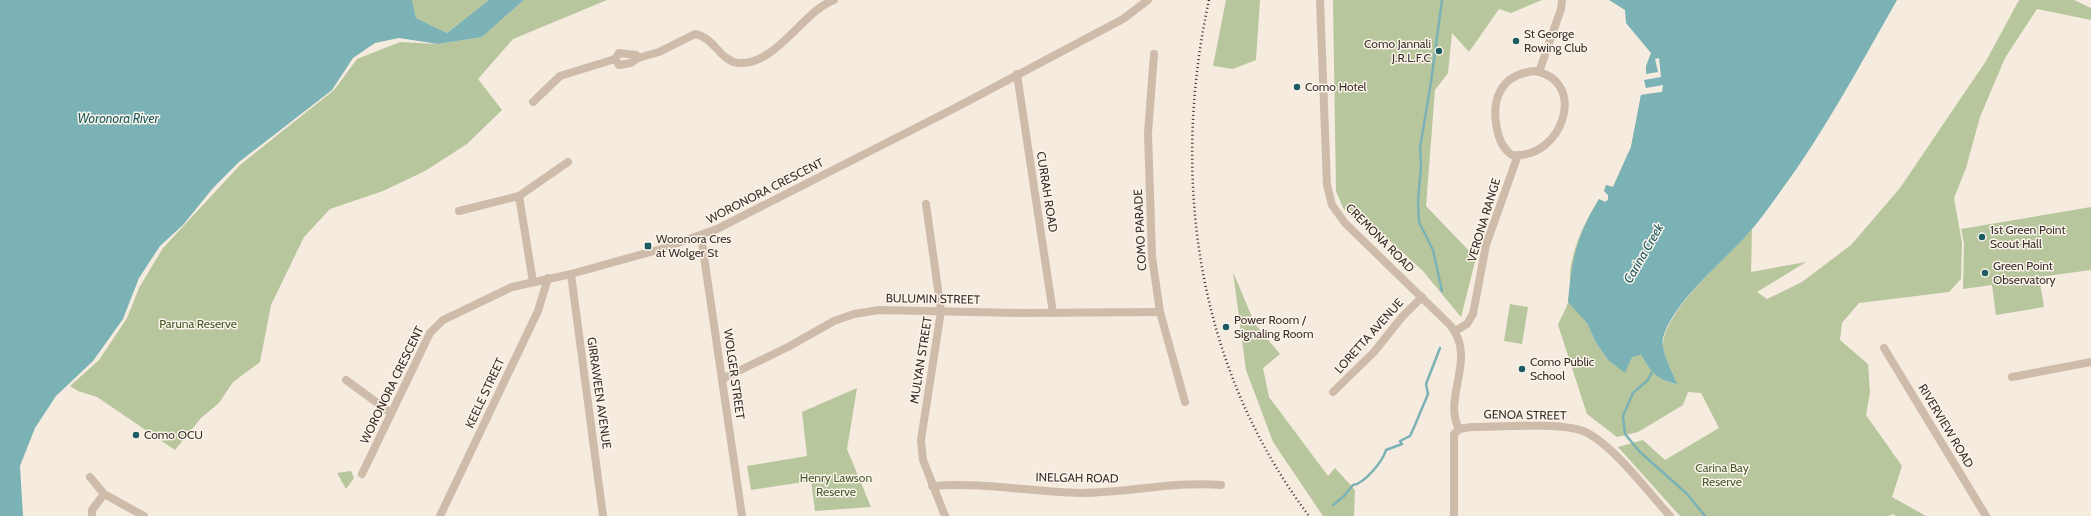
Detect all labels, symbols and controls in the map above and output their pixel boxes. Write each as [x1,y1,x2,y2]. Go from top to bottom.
place label: St George Rowing Club [1524,26,1588,55]
place label: Como Jannali J.R.L.F.C [1364,36,1431,65]
marker: St George Rowing Club [1511,36,1521,46]
marker: Como Jannali J.R.L.F.C [1434,46,1444,56]
place label: Como Hotel [1305,79,1367,94]
marker: Como Hotel [1292,82,1302,92]
water label: Woronora River [78,110,159,126]
street label: CURRAH ROAD [1034,150,1061,234]
street label: WORONORA CRESCENT [704,154,826,227]
street label: VERONA RANGE [1464,176,1503,264]
street label: COMO PARADE [1130,188,1149,271]
street label: CREMONA ROAD [1343,200,1418,275]
water label: Carina Creek [1620,220,1667,286]
place label: 1st Green Point Scout Hall [1990,222,2065,251]
place label: Woronora Cres at Wolger St [656,231,731,260]
marker: 1st Green Point Scout Hall [1977,232,1987,242]
marker: Woronora Cres at Wolger St [643,241,653,251]
place label: Green Point Observatory [1993,258,2056,287]
marker: Green Point Observatory [1980,268,1990,278]
street label: BULUMIN STREET [886,290,981,307]
street label: LORETTA AVENUE [1331,295,1406,376]
place label: Power Room / Signaling Room [1234,312,1313,341]
street label: MULYAN STREET [906,315,935,405]
park label: Paruna Reserve [159,316,237,331]
marker: Power Room / Signaling Room [1221,322,1231,332]
street label: WORONORA CRESCENT [356,323,427,446]
street label: WOLGER STREET [721,328,748,421]
street label: GIRRAWEEN AVENUE [584,336,615,450]
place label: Como Public School [1530,354,1595,383]
street label: KEELE STREET [462,355,508,430]
marker: Como Public School [1517,364,1527,374]
street label: RIVERVIEW ROAD [1916,381,1977,471]
street label: GENOA STREET [1484,406,1567,423]
place label: Como OCU [144,427,203,442]
marker: Como OCU [131,430,141,440]
park label: Carina Bay Reserve [1695,460,1749,489]
street label: INELGAH ROAD [1035,469,1119,486]
park label: Henry Lawson Reserve [800,470,872,499]

